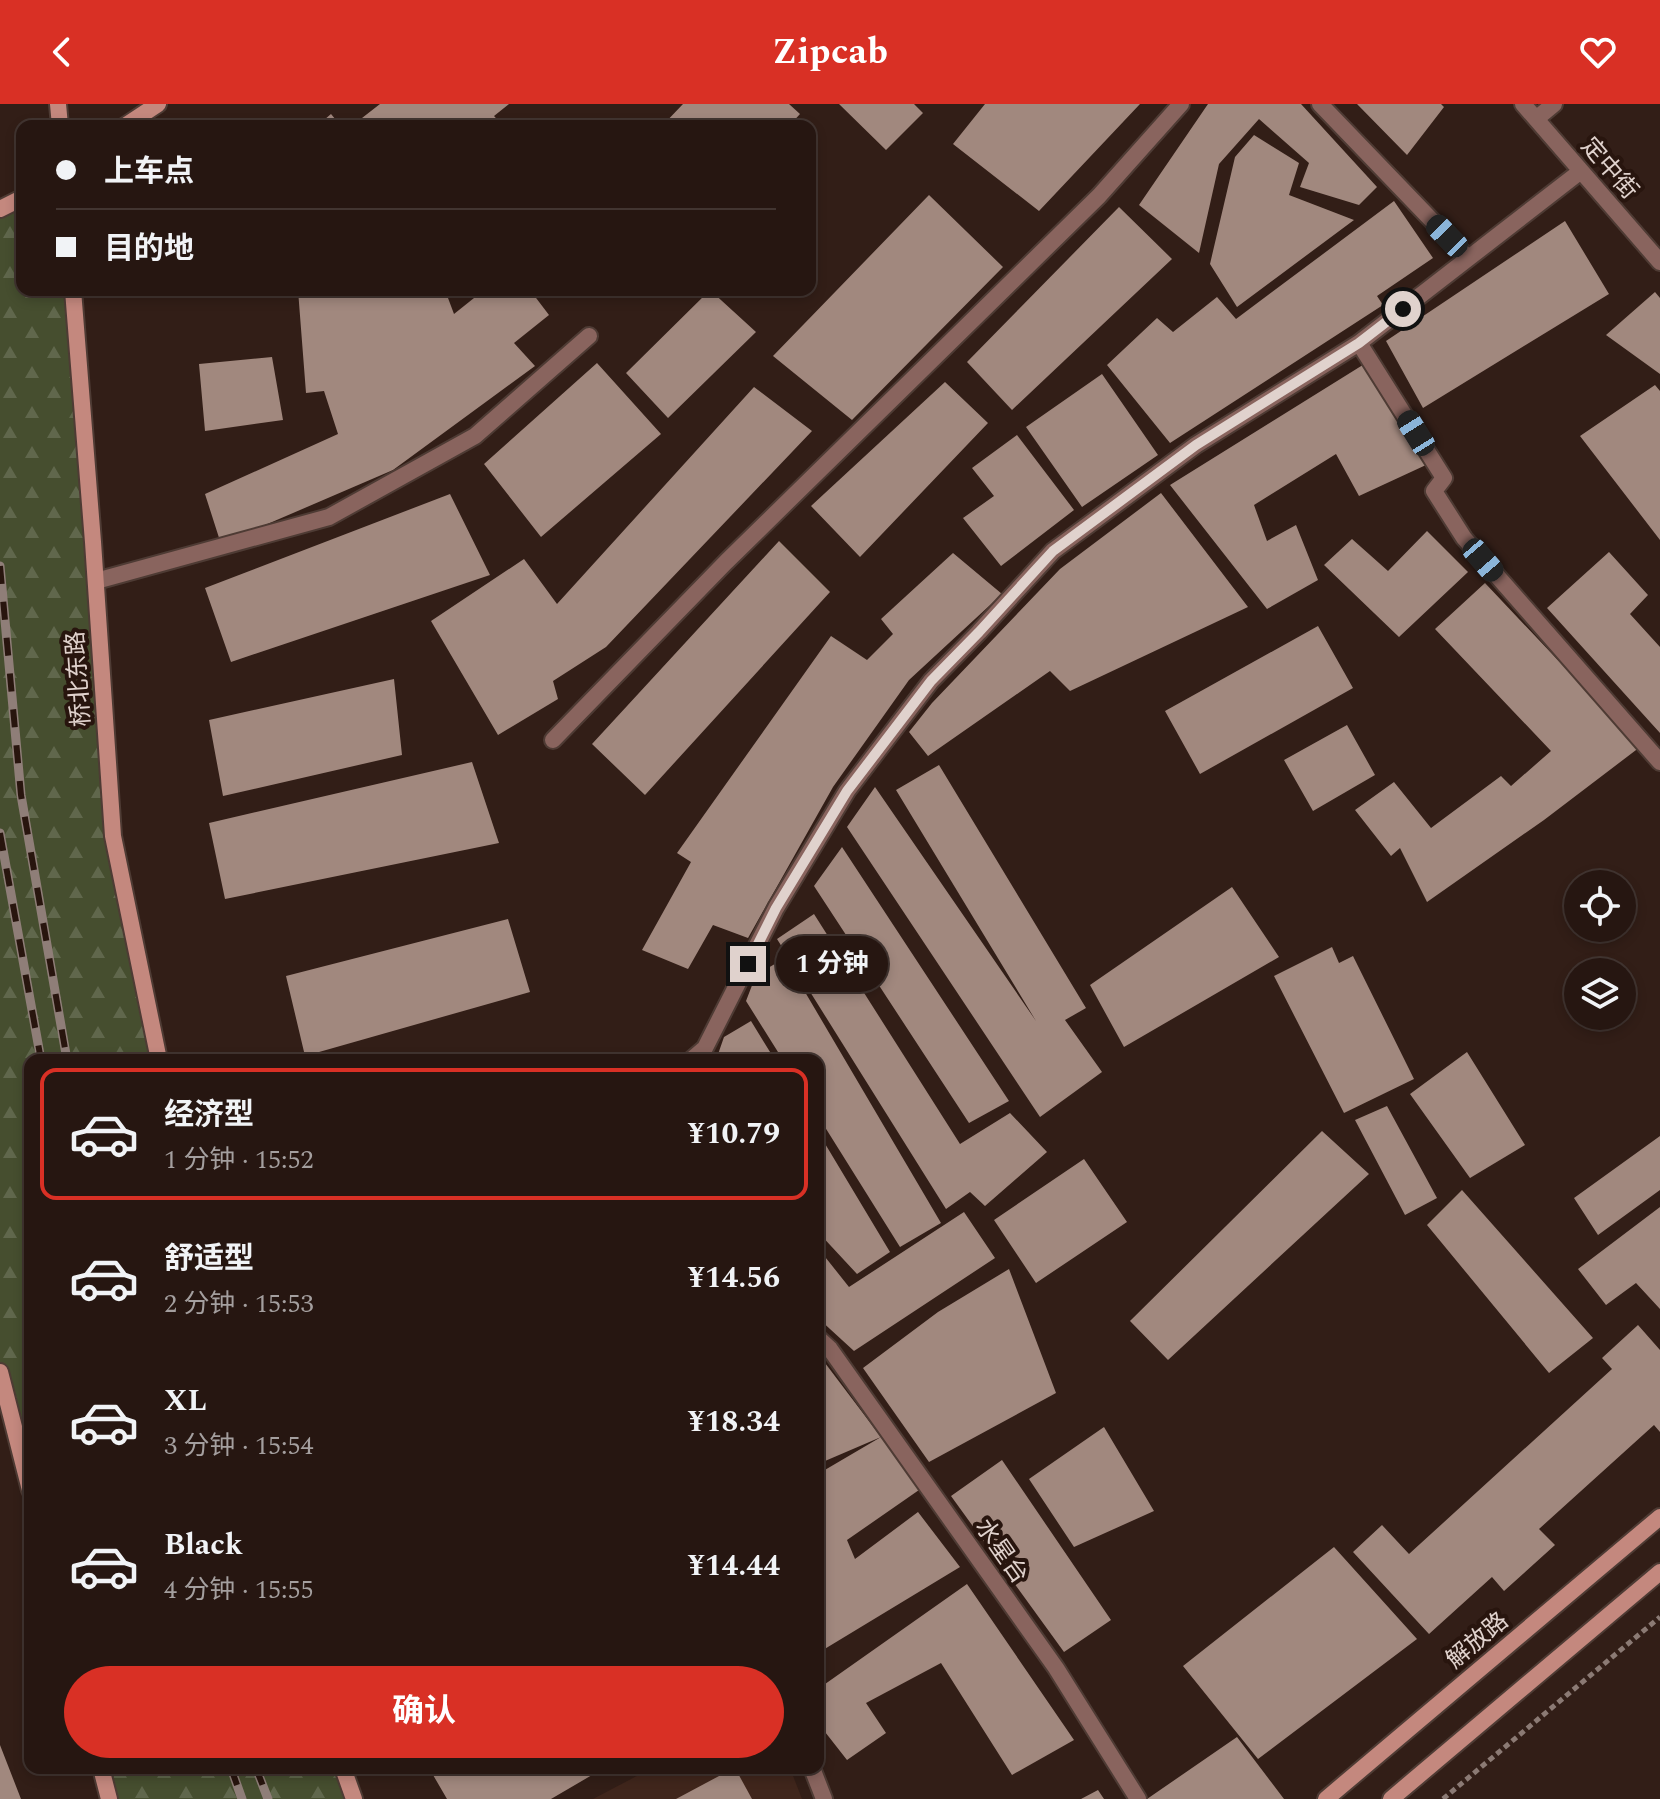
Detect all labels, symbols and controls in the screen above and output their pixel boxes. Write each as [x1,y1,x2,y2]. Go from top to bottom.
text: Zipcab [772,25,888,80]
icon: back [40,30,84,74]
icon: heart [1576,30,1620,74]
street label: 定中街 [1572,130,1646,208]
text: 上车点 [104,149,194,195]
car [1422,210,1472,262]
text: 目的地 [104,226,194,272]
route start [1385,291,1421,327]
car [1393,406,1439,460]
car [1458,534,1508,586]
street label: 桥北东路 [58,630,100,728]
map controls [1564,870,1636,1030]
button: locate [1564,870,1636,942]
callout: 1 分钟 [776,936,888,992]
text: 1 分钟 [795,944,869,984]
route end [730,946,766,982]
button: layers [1564,958,1636,1030]
text: 经济型 [164,1092,254,1138]
icon: car [68,1098,140,1170]
text: ¥10.79 [688,1111,780,1157]
text: 1 分钟 · 15:52 [164,1140,314,1180]
text: 舒适型 [164,1236,254,1282]
icon: car [68,1242,140,1314]
text: ¥14.56 [688,1255,780,1301]
text: 2 分钟 · 15:53 [164,1284,314,1324]
text: XL [164,1378,207,1424]
icon: car [68,1386,140,1458]
text: ¥18.34 [688,1399,780,1445]
text: 3 分钟 · 15:54 [164,1426,314,1466]
street label: 水星台 [966,1512,1037,1591]
text: Black [164,1522,243,1568]
icon: car [68,1530,140,1602]
text: ¥14.44 [688,1543,780,1589]
text: 4 分钟 · 15:55 [164,1570,314,1610]
street label: 解放路 [1438,1604,1517,1678]
button: 确认 [64,1666,784,1758]

